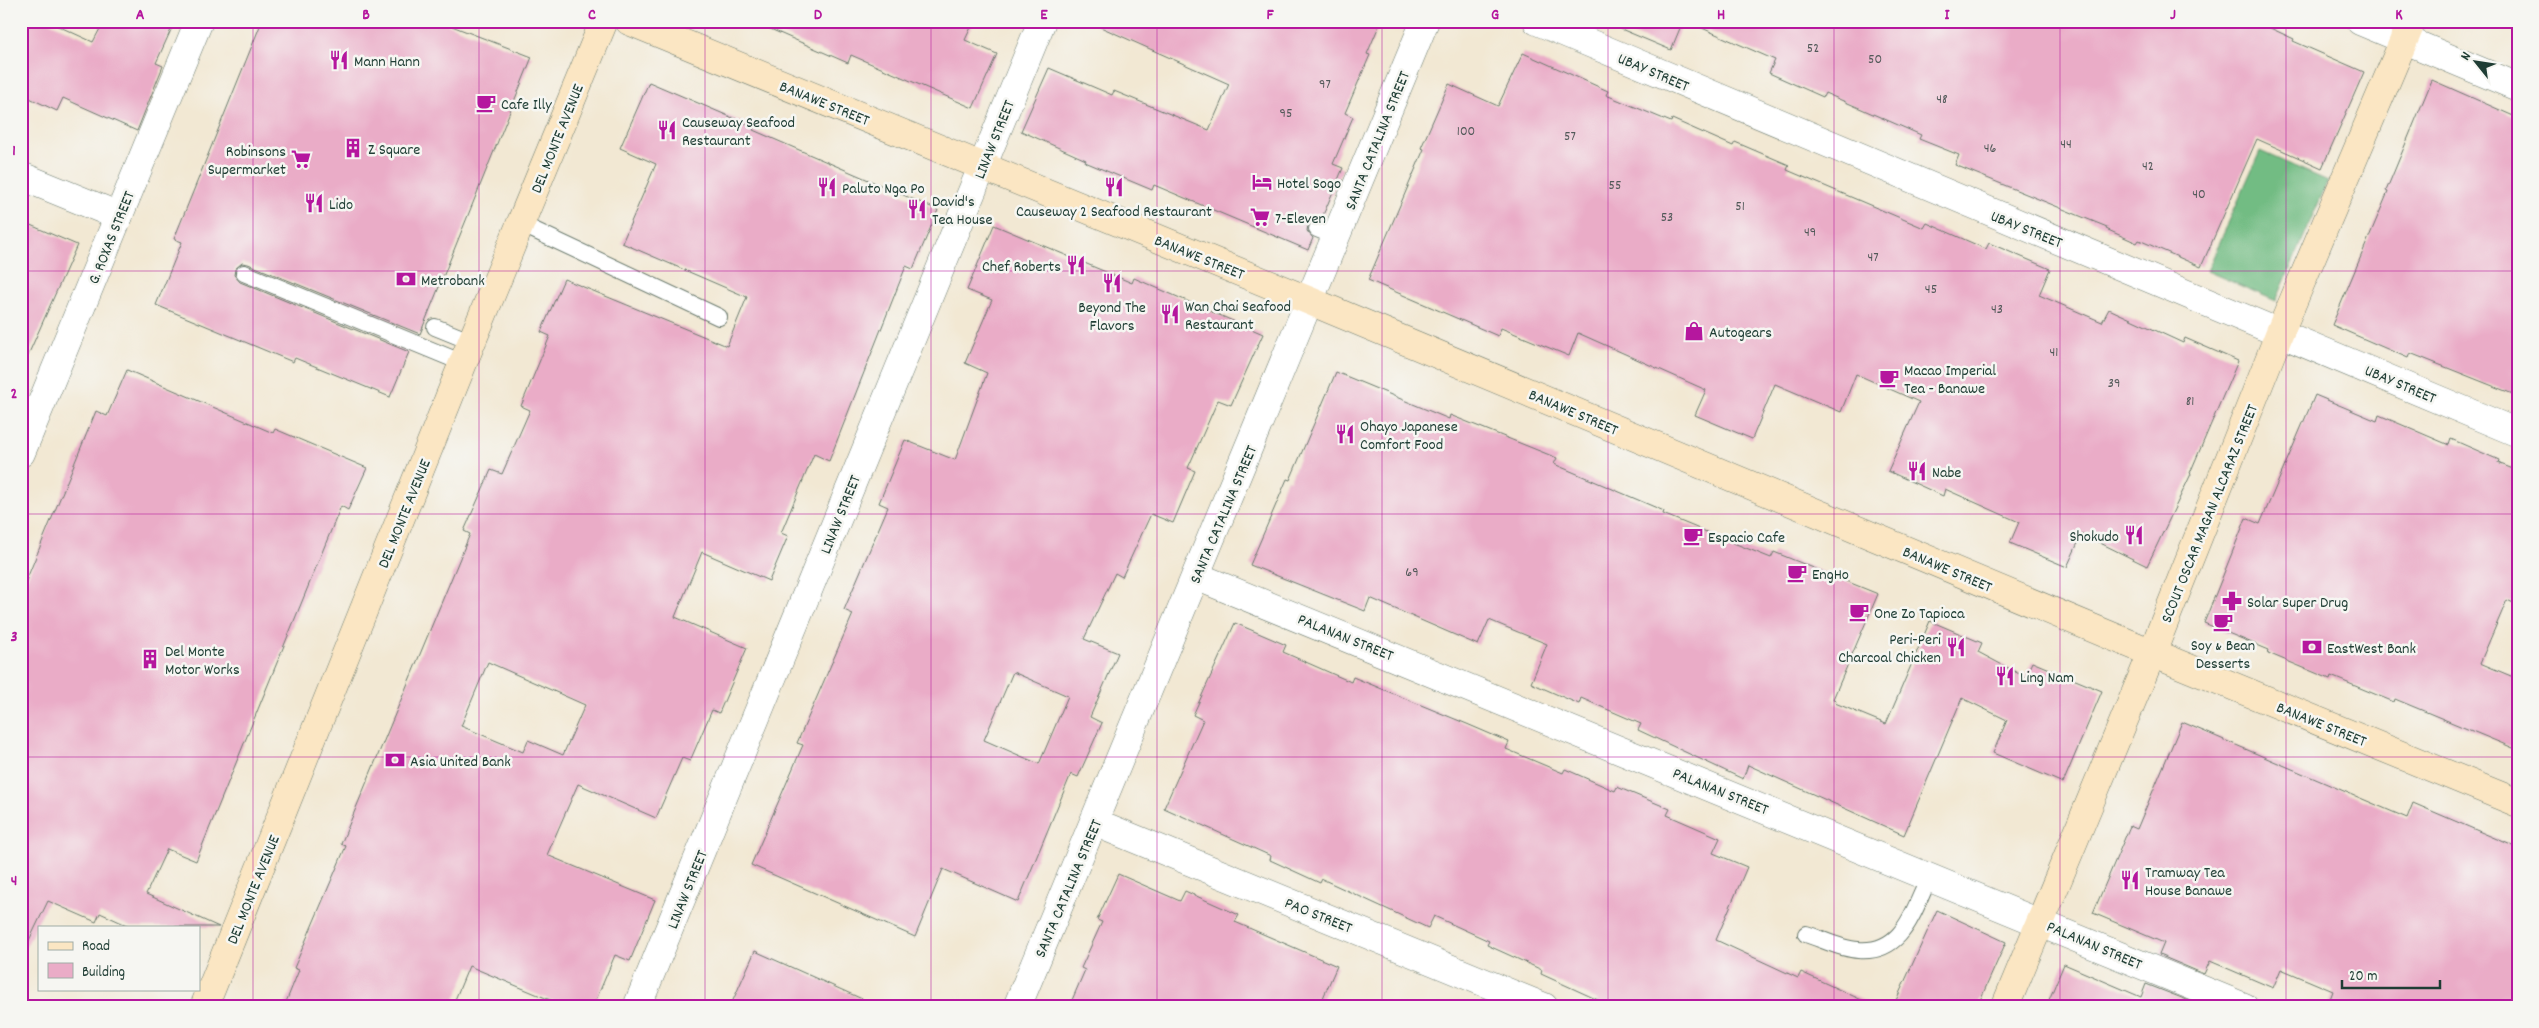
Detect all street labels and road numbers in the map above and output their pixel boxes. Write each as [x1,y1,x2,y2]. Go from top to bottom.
street label: UBAY STREET [1614,48,1693,99]
street label: SANTA CATALINA STREET [1340,67,1417,214]
street label: BANAWE STREET [776,76,873,133]
street label: DEL MONTE AVENUE [526,80,591,197]
street label: LINAW STREET [969,97,1022,183]
street label: G. ROXAS STREET [83,187,142,288]
street label: UBAY STREET [1987,205,2066,255]
street label: BANAWE STREET [1151,230,1248,287]
street label: UBAY STREET [2361,360,2440,411]
street label: BANAWE STREET [1525,384,1622,443]
street label: SCOUT OSCAR MAGAN ALCARAZ STREET [2156,401,2265,627]
street label: SANTA CATALINA STREET [1185,442,1264,588]
street label: DEL MONTE AVENUE [373,455,438,572]
street label: LINAW STREET [815,472,868,558]
street label: BANAWE STREET [1899,541,1996,600]
street label: PALANAN STREET [1294,609,1397,668]
street label: BANAWE STREET [2273,697,2370,754]
street label: PALANAN STREET [1669,763,1772,822]
street label: SANTA CATALINA STREET [1030,816,1109,962]
street label: DEL MONTE AVENUE [222,831,287,948]
street label: LINAW STREET [662,847,715,933]
street label: PAO STREET [1281,892,1356,941]
street label: PALANAN STREET [2043,916,2146,977]

